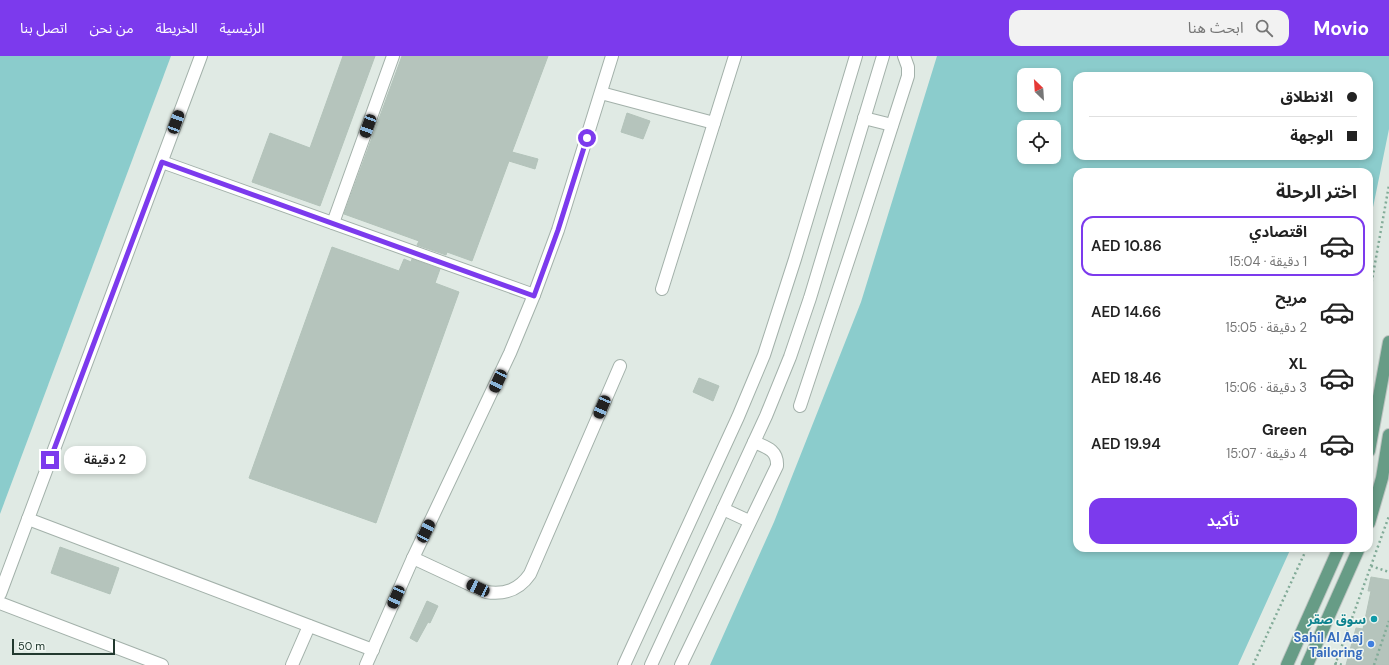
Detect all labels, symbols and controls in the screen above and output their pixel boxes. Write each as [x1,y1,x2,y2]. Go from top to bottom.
search box [1009,10,1289,46]
text: Movio [1313,16,1369,41]
icon: search [1253,17,1275,39]
text: ابحث هنا [1188,18,1243,38]
text: اتصل بنا [20,19,67,37]
text: من نحن [89,19,134,37]
text: الخريطة [156,19,198,37]
text: الرئيسية [220,19,265,37]
north arrow [1017,68,1061,112]
map controls [1017,68,1061,164]
text: الانطلاق [1281,87,1333,107]
car [166,109,186,135]
car [358,113,378,139]
button: locate [1017,120,1061,164]
text: الوجهة [1290,126,1333,146]
route start [578,129,596,147]
text: اختر الرحلة [1276,180,1357,204]
text: اقتصادي [1249,222,1307,242]
icon: car [1319,228,1355,264]
text: AED 10.86 [1091,236,1162,256]
text: 1 دقيقة · 15:04 [1229,253,1307,270]
text: مريح [1275,288,1307,308]
icon: car [1319,294,1355,330]
text: AED 14.66 [1091,302,1161,322]
text: 2 دقيقة · 15:05 [1226,319,1307,336]
text: XL [1289,354,1307,374]
icon: car [1319,360,1355,396]
car [487,368,509,394]
text: AED 18.46 [1091,368,1162,388]
text: 3 دقيقة · 15:06 [1225,379,1307,396]
car [592,394,612,420]
text: Green [1262,420,1307,440]
icon: car [1319,426,1355,462]
text: AED 19.94 [1091,434,1161,454]
text: 4 دقيقة · 15:07 [1226,445,1307,462]
callout: 2 دقيقة [64,446,146,474]
route end [41,451,59,469]
text: 2 دقيقة [84,451,126,468]
button: تأكيد [1089,498,1357,544]
car [415,518,437,544]
car [465,577,491,599]
car [386,584,406,610]
place label: سوق صقر [1307,611,1366,628]
marker: سوق صقر [1369,614,1379,624]
place label: Sahil Al Aaj Tailoring [1294,629,1363,661]
scale bar [12,637,115,656]
text: 50 m [18,639,45,653]
marker: Sahil Al Aaj Tailoring [1366,639,1376,649]

